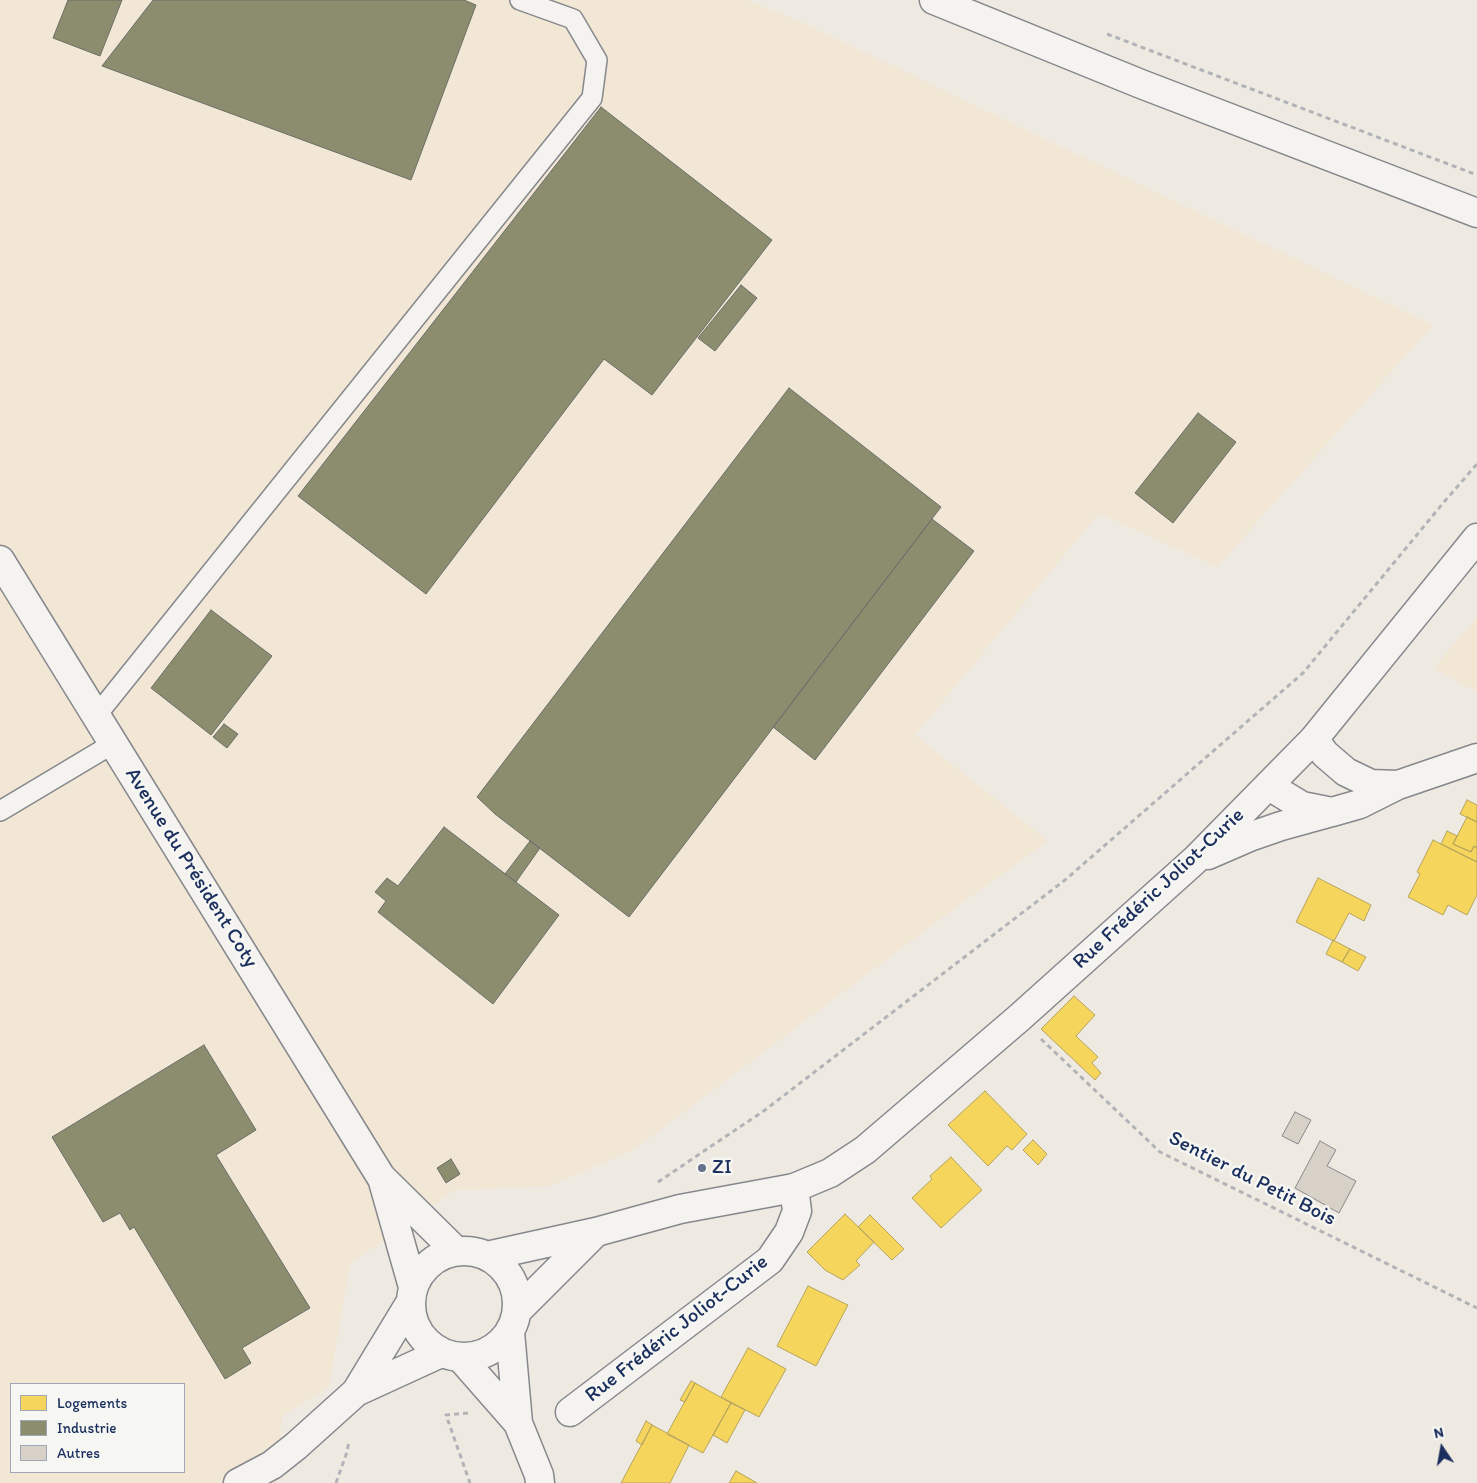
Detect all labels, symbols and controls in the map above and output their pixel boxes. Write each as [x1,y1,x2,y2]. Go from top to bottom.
street label: Avenue du Président Coty [119,763,263,973]
street label: Rue Frédéric Joliot-Curie [1068,803,1250,975]
street label: Sentier du Petit Bois [1164,1126,1340,1232]
place label: ZI [712,1155,732,1181]
marker: ZI [696,1162,708,1174]
street label: Rue Frédéric Joliot-Curie [581,1250,773,1408]
legend [10,1383,185,1473]
text: Logements [57,1394,127,1412]
text: Industrie [57,1419,117,1437]
north arrow [1417,1423,1467,1473]
text: N [1432,1424,1445,1442]
text: Autres [57,1444,100,1462]

